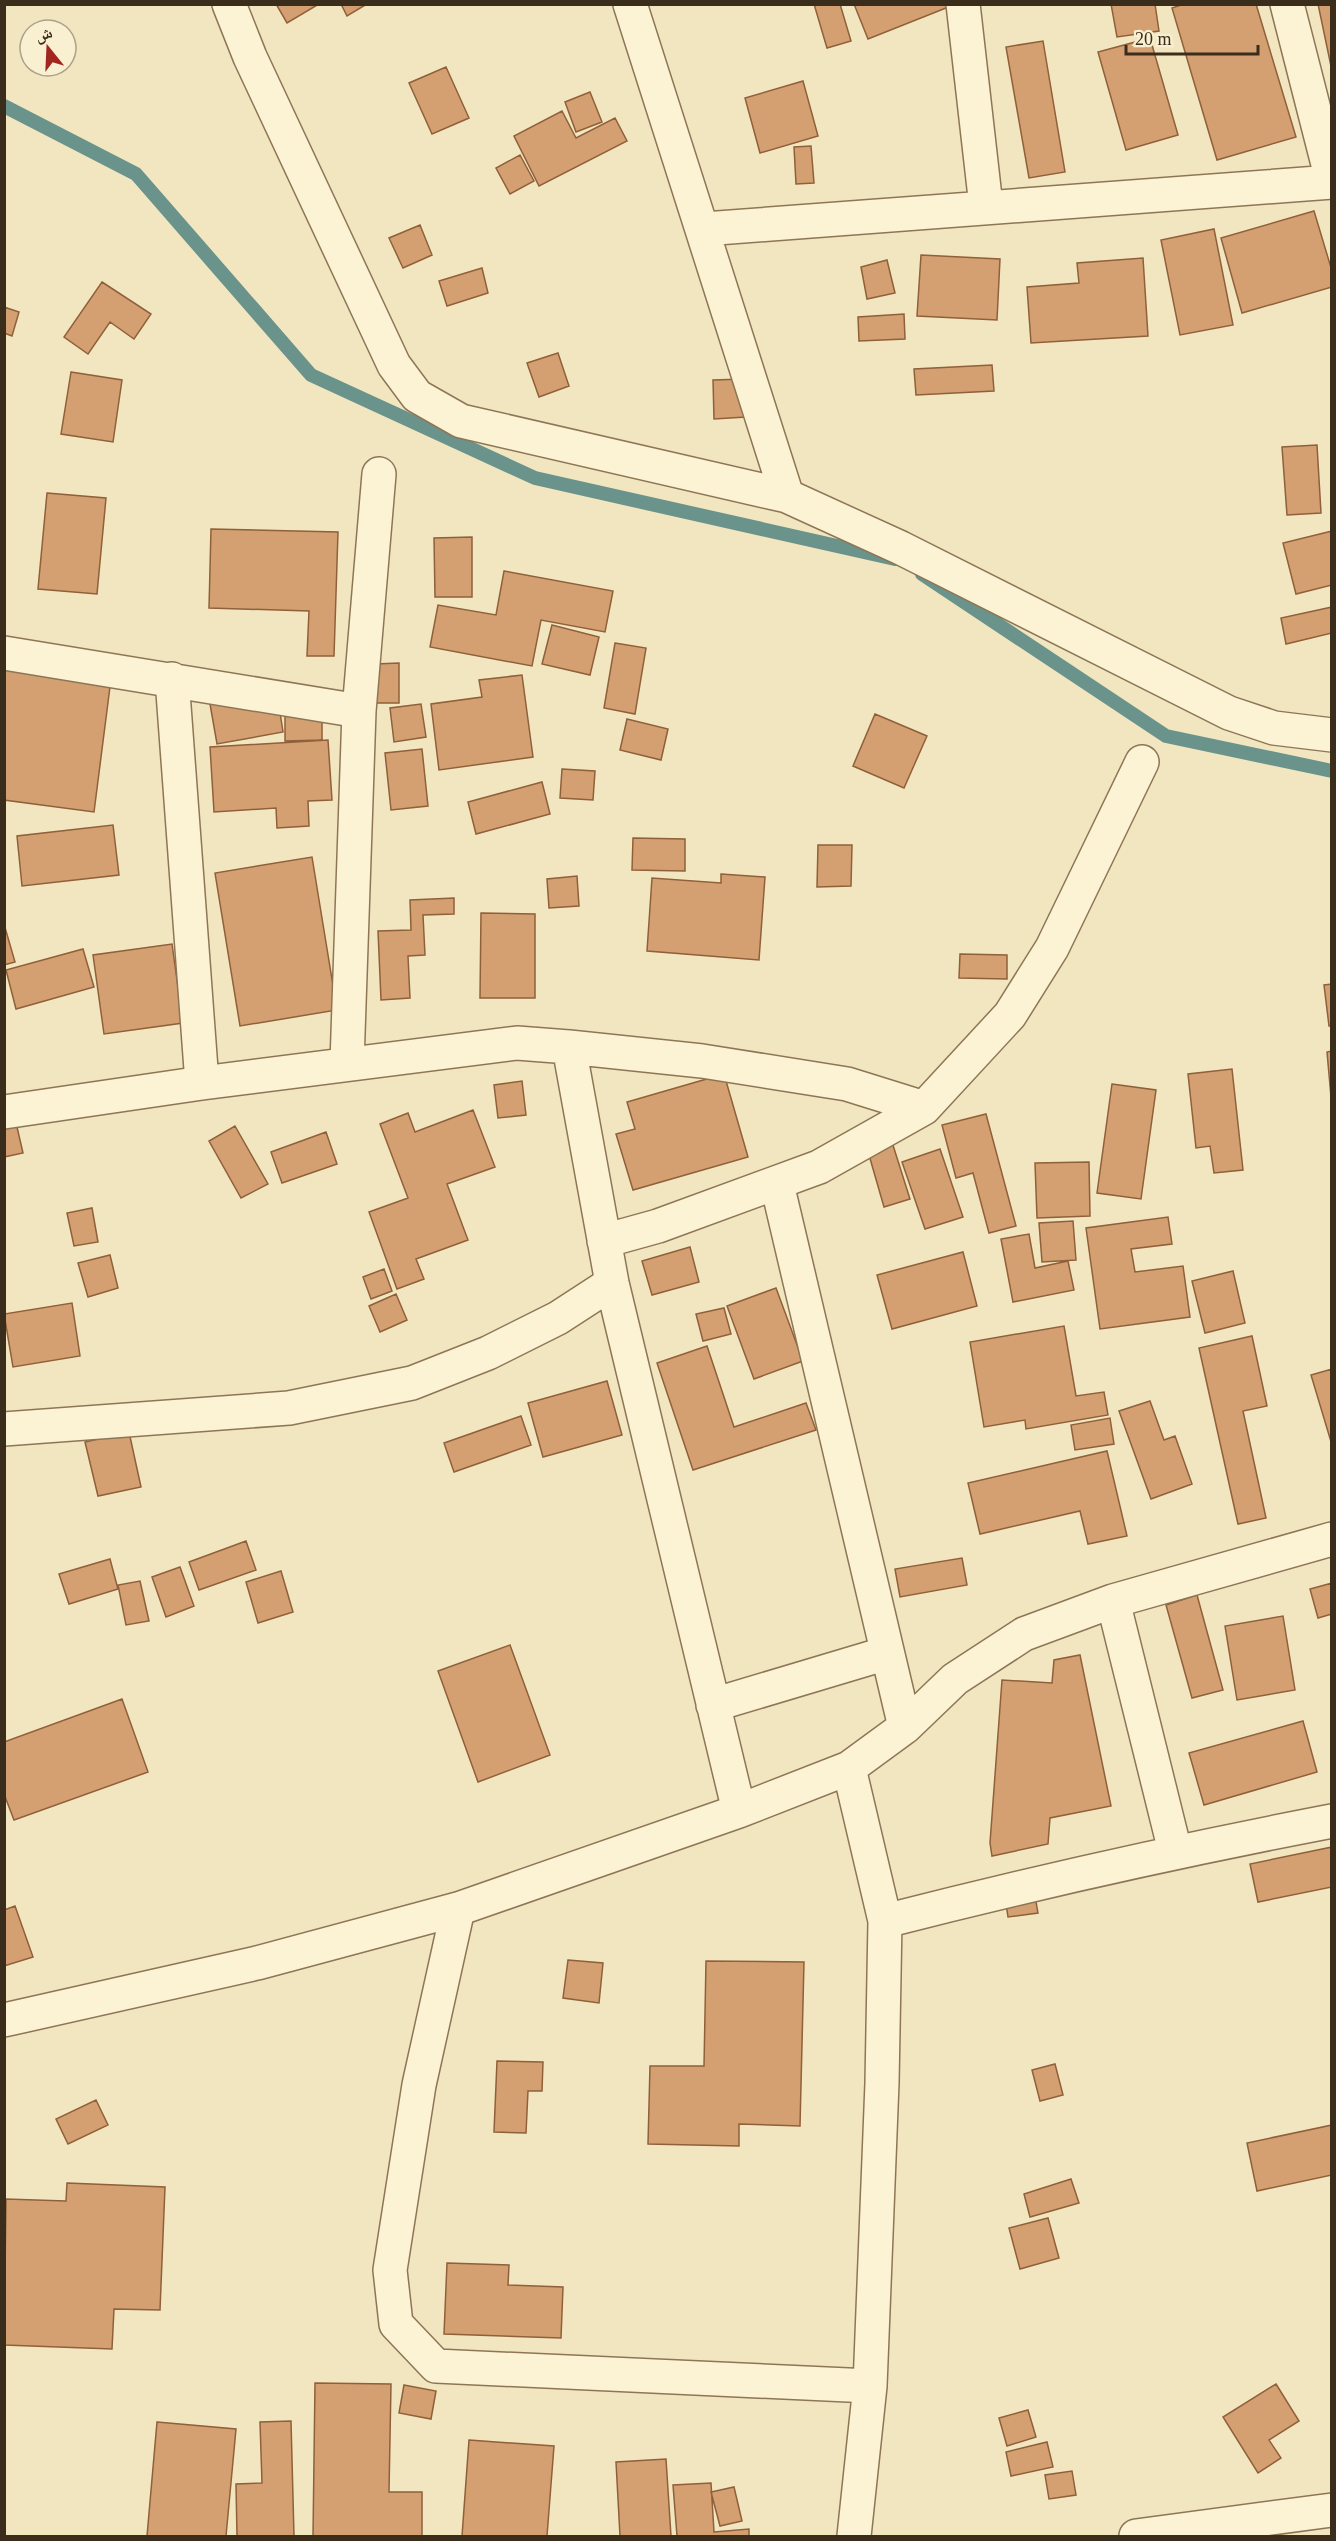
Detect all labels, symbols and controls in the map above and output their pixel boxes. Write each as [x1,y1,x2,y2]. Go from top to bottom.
north arrow [18,18,78,78]
scale bar [1126,18,1258,56]
text: ش [33,23,55,46]
text: 20 m [1135,29,1172,49]

